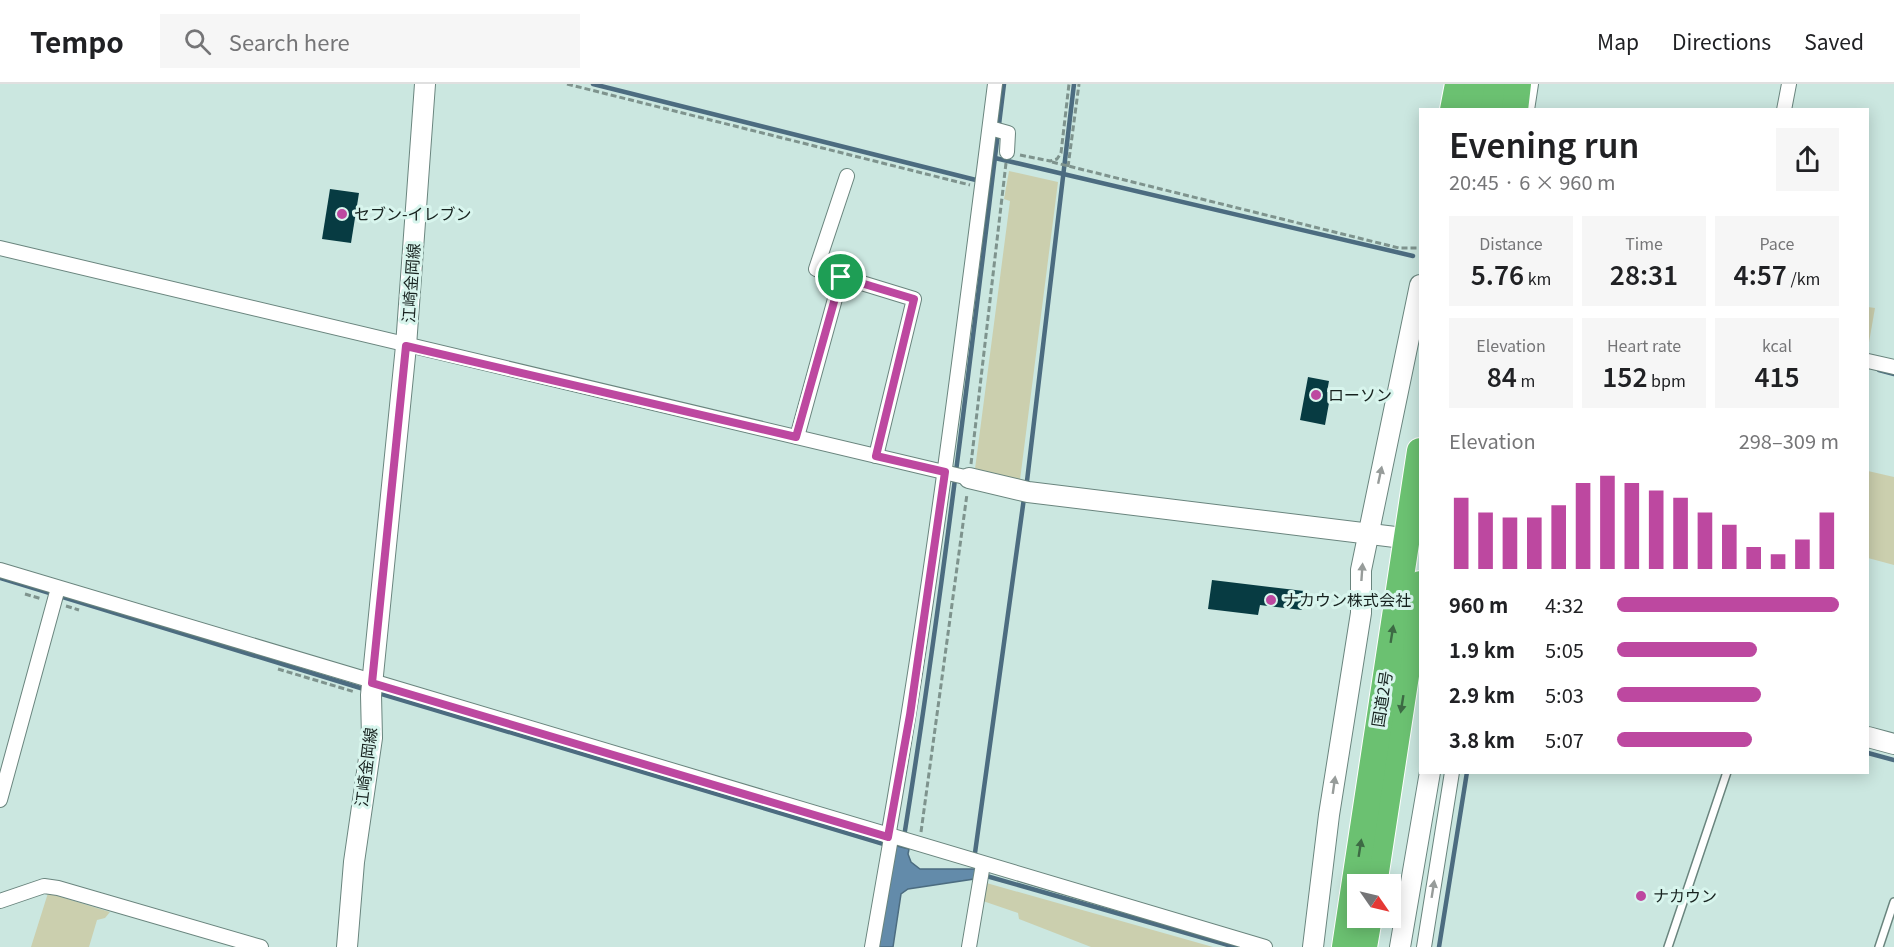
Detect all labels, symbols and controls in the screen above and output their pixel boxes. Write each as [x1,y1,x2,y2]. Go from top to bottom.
search box [160,14,580,68]
text: Tempo [30,21,124,61]
icon: search [181,25,214,58]
text: Search here [229,25,350,57]
text: Map [1597,26,1639,56]
text: Directions [1672,26,1771,56]
text: Saved [1804,26,1864,56]
text: Evening run [1449,120,1639,168]
button: share [1776,128,1839,191]
text: 20:45 · 6 × 960 m [1449,167,1616,196]
place label: セブン-イレブン [354,201,472,225]
marker: セブン-イレブン [335,207,349,221]
text: Distance [1479,231,1543,255]
text: Time [1625,231,1663,255]
text: Pace [1760,231,1794,255]
street label: 江崎金岡線 [395,242,425,324]
pin [815,251,866,302]
text: 5.76 [1471,255,1524,292]
text: 28:31 [1610,255,1678,292]
text: 4:57 [1734,255,1787,292]
icon: arrive [824,260,857,293]
text: km [1524,266,1551,290]
text: /km [1787,266,1820,290]
text: Elevation [1476,333,1546,357]
text: Heart rate [1607,333,1681,357]
text: kcal [1762,333,1792,357]
text: 84 [1487,357,1517,394]
text: 152 [1602,357,1648,394]
text: 415 [1754,357,1800,394]
text: m [1517,368,1535,392]
text: bpm [1648,368,1686,392]
place label: ローソン [1328,382,1392,406]
marker: ローソン [1309,388,1323,402]
text: Elevation [1449,426,1536,455]
text: 298–309 m [1739,426,1839,455]
one-way arrow [1376,465,1385,484]
one-way arrow [1357,563,1366,582]
place label: ナカウン株式会社 [1283,587,1411,611]
text: 960 m [1449,590,1508,619]
text: 4:32 [1545,590,1584,619]
marker: ナカウン株式会社 [1264,593,1278,607]
one-way arrow [1388,624,1397,643]
text: 1.9 km [1449,635,1515,664]
text: 5:05 [1545,635,1584,664]
street label: 国道2号 [1365,669,1397,729]
text: 2.9 km [1449,680,1515,709]
text: 5:03 [1545,680,1584,709]
one-way arrow [1397,694,1406,713]
text: 3.8 km [1449,725,1515,754]
text: 5:07 [1545,725,1584,754]
street label: 江崎金岡線 [348,726,382,808]
one-way arrow [1329,775,1338,794]
one-way arrow [1355,838,1364,857]
north arrow [1347,874,1401,928]
map controls [1347,874,1401,928]
one-way arrow [1429,880,1438,899]
place label: ナカウン [1653,883,1717,907]
marker: ナカウン [1634,889,1648,903]

